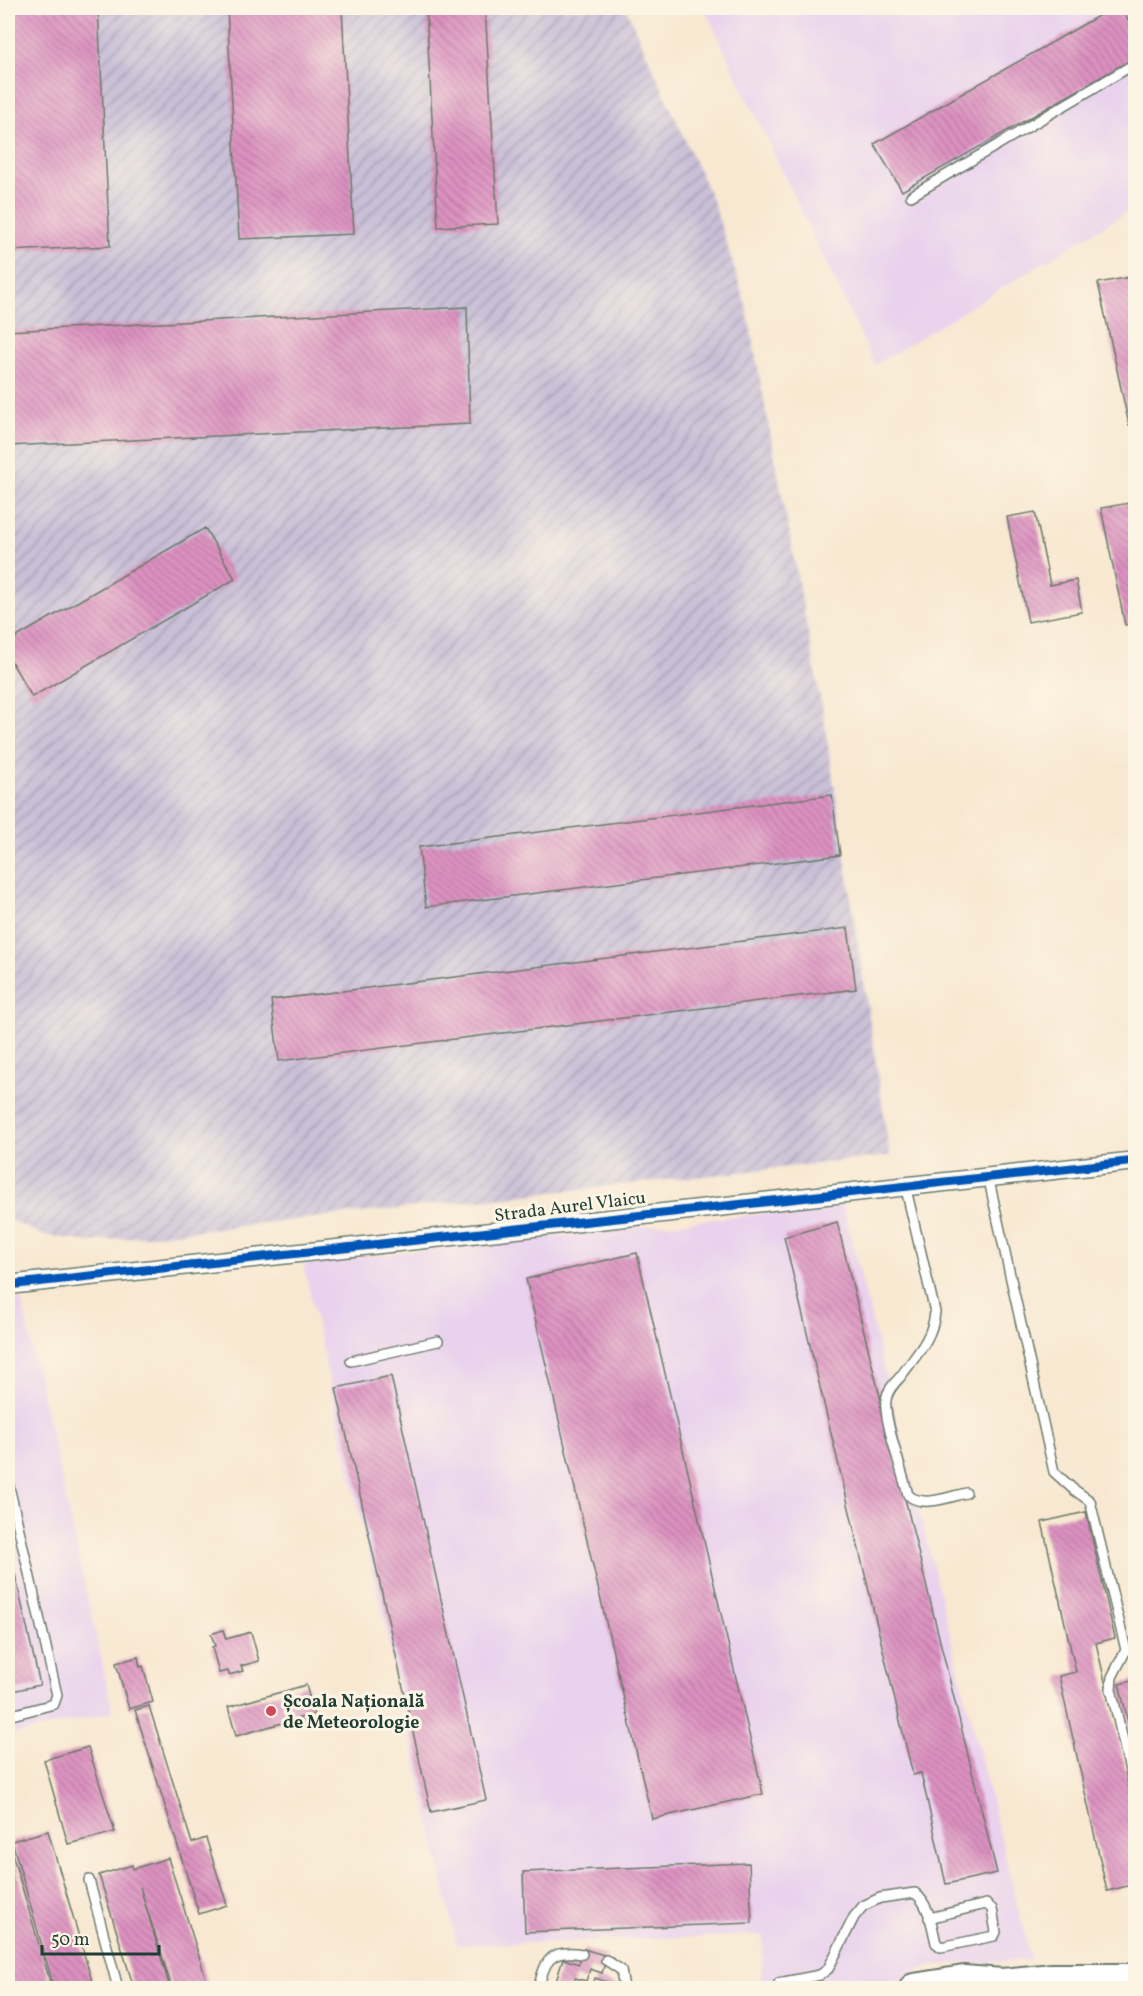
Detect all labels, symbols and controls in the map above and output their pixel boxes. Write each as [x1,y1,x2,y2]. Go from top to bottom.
street label: Strada Aurel Vlaicu [493,1186,647,1229]
place label: Școala Națională de Meteorologie [283,1690,425,1736]
marker: Școala Națională de Meteorologie [264,1704,278,1718]
scale bar [42,1918,159,1956]
text: 50 m [51,1928,90,1953]

